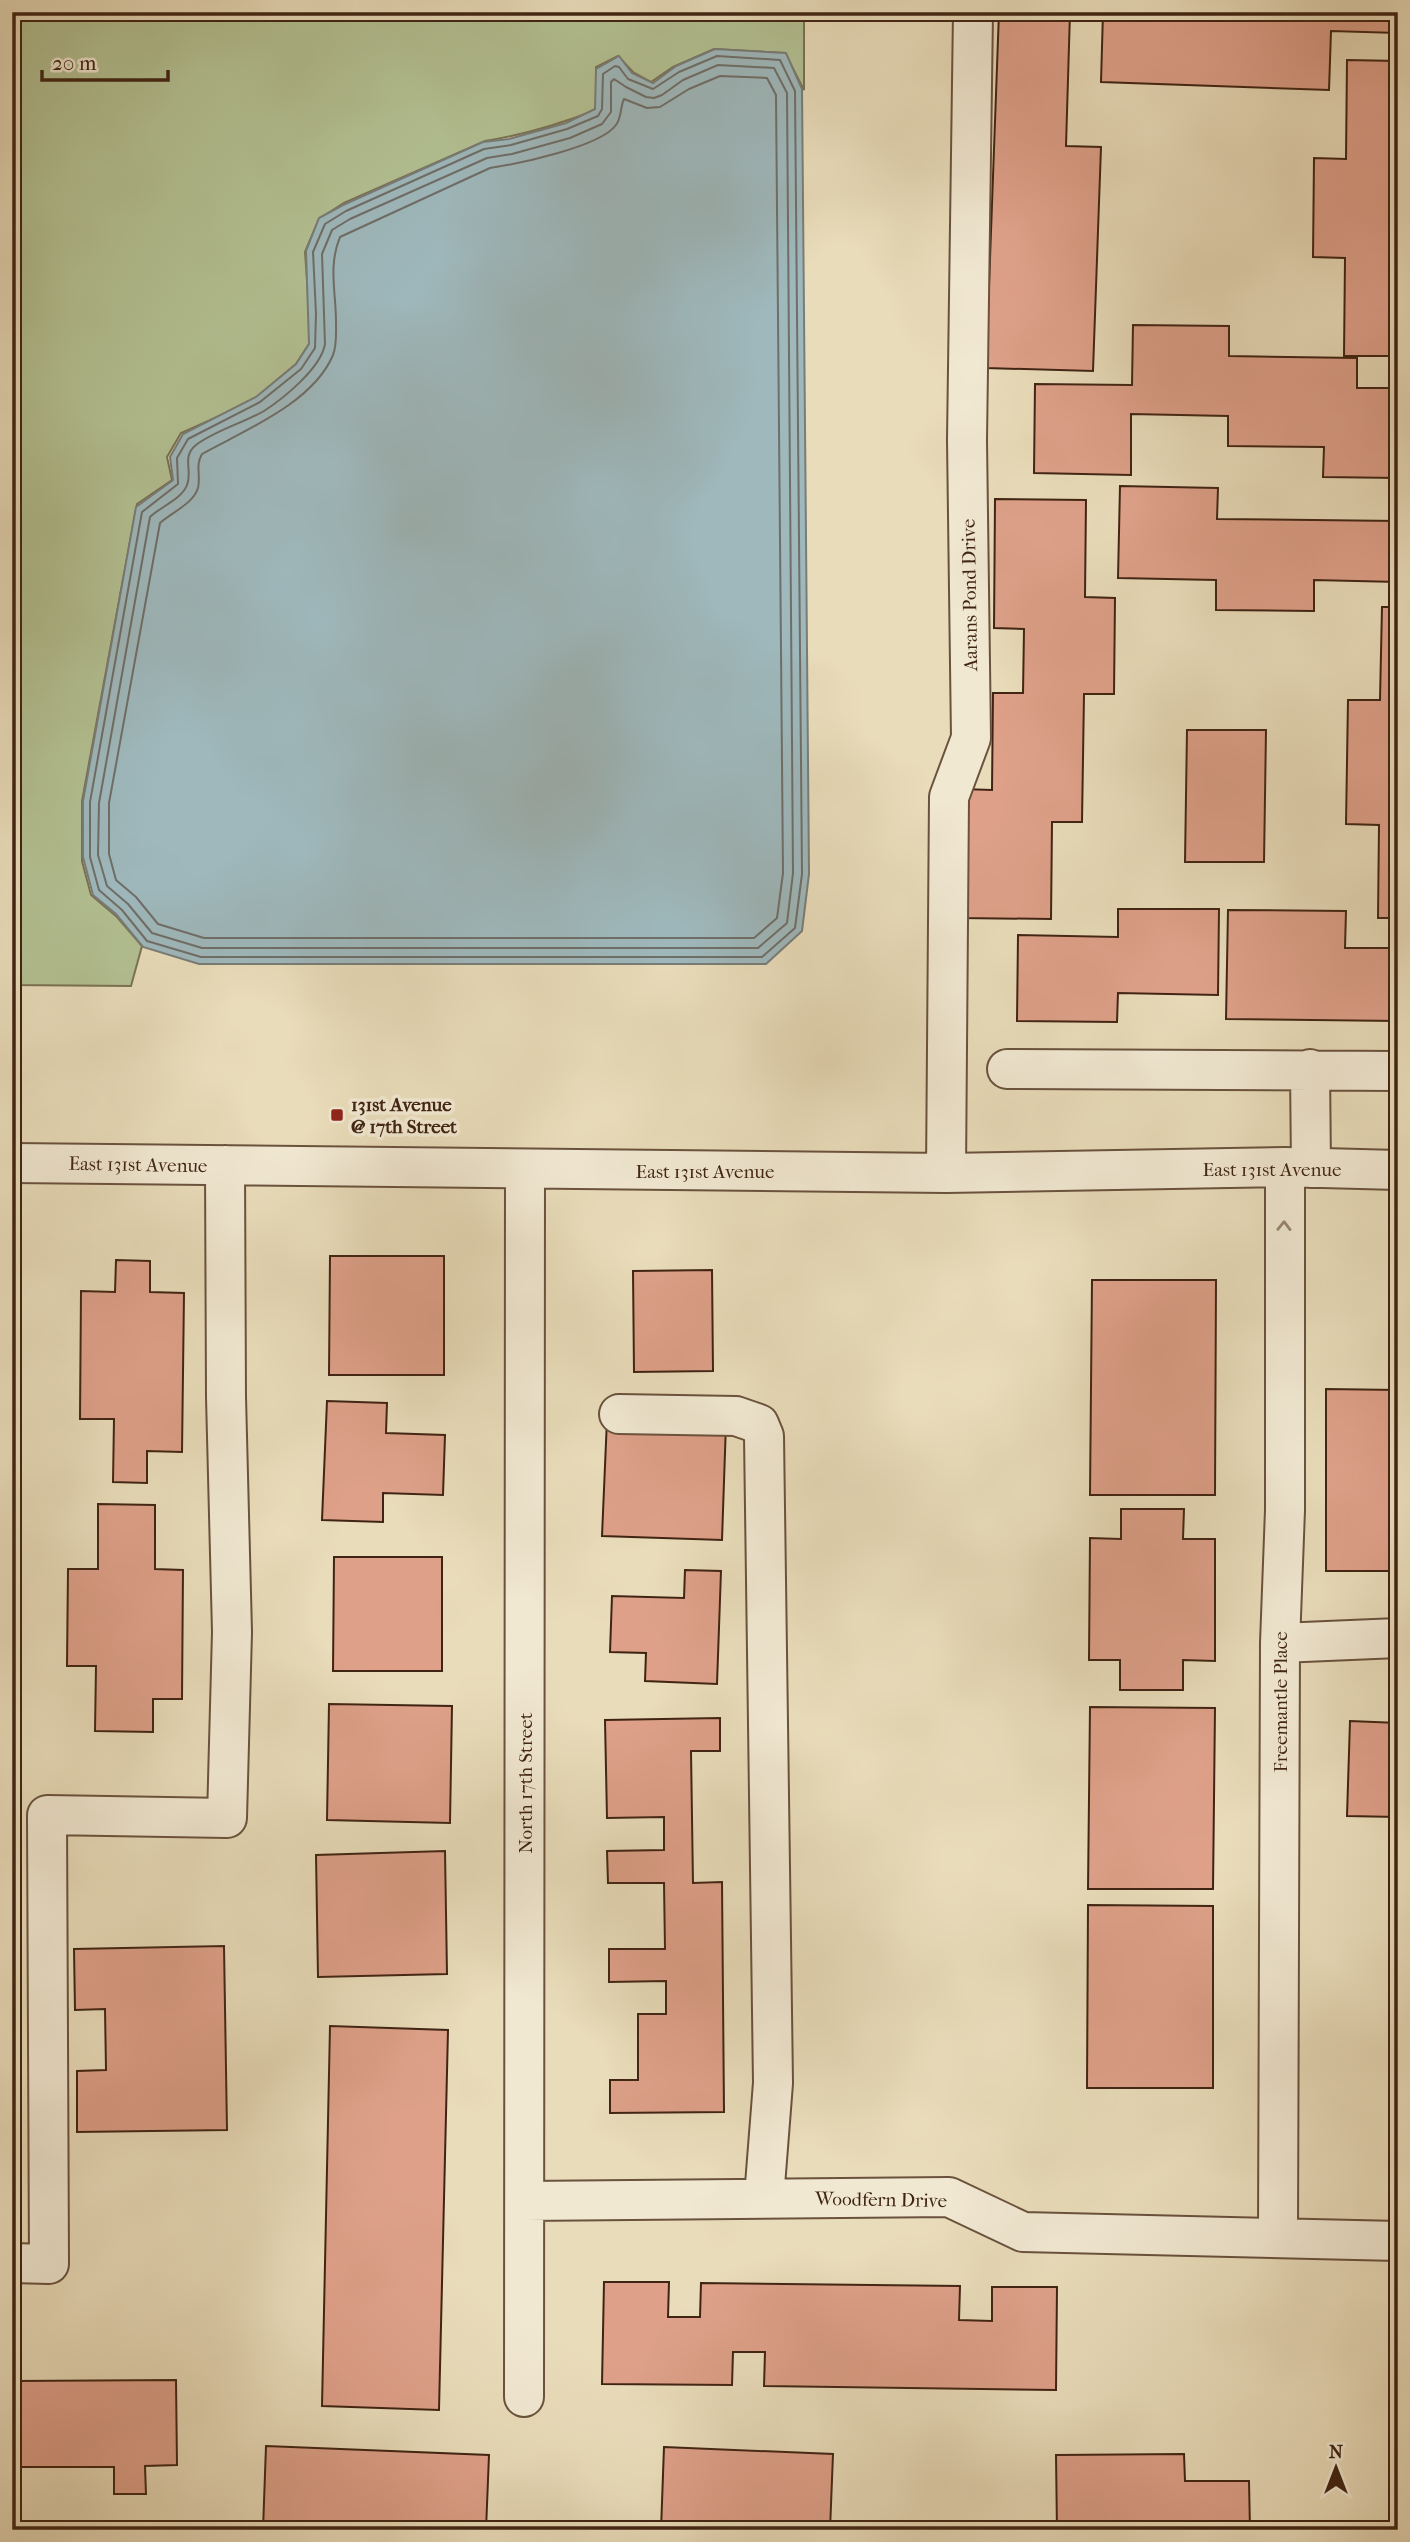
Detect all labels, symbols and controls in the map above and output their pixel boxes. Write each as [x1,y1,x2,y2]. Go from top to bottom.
scale bar [42,38,168,82]
text: 20 m [52,51,97,75]
street label: Aarans Pond Drive [958,519,982,672]
place label: 131st Avenue @ 17th Street [351,1094,457,1138]
marker: 131st Avenue @ 17th Street [329,1107,345,1123]
street label: East 131st Avenue [68,1153,208,1177]
street label: East 131st Avenue [1203,1159,1341,1181]
street label: East 131st Avenue [636,1161,774,1183]
one-way arrow [1276,1220,1292,1231]
street label: Freemantle Place [1270,1631,1292,1773]
street label: North 17th Street [515,1712,537,1853]
street label: Woodfern Drive [814,2188,947,2212]
north arrow [1302,2434,1372,2504]
text: N [1329,2441,1344,2463]

